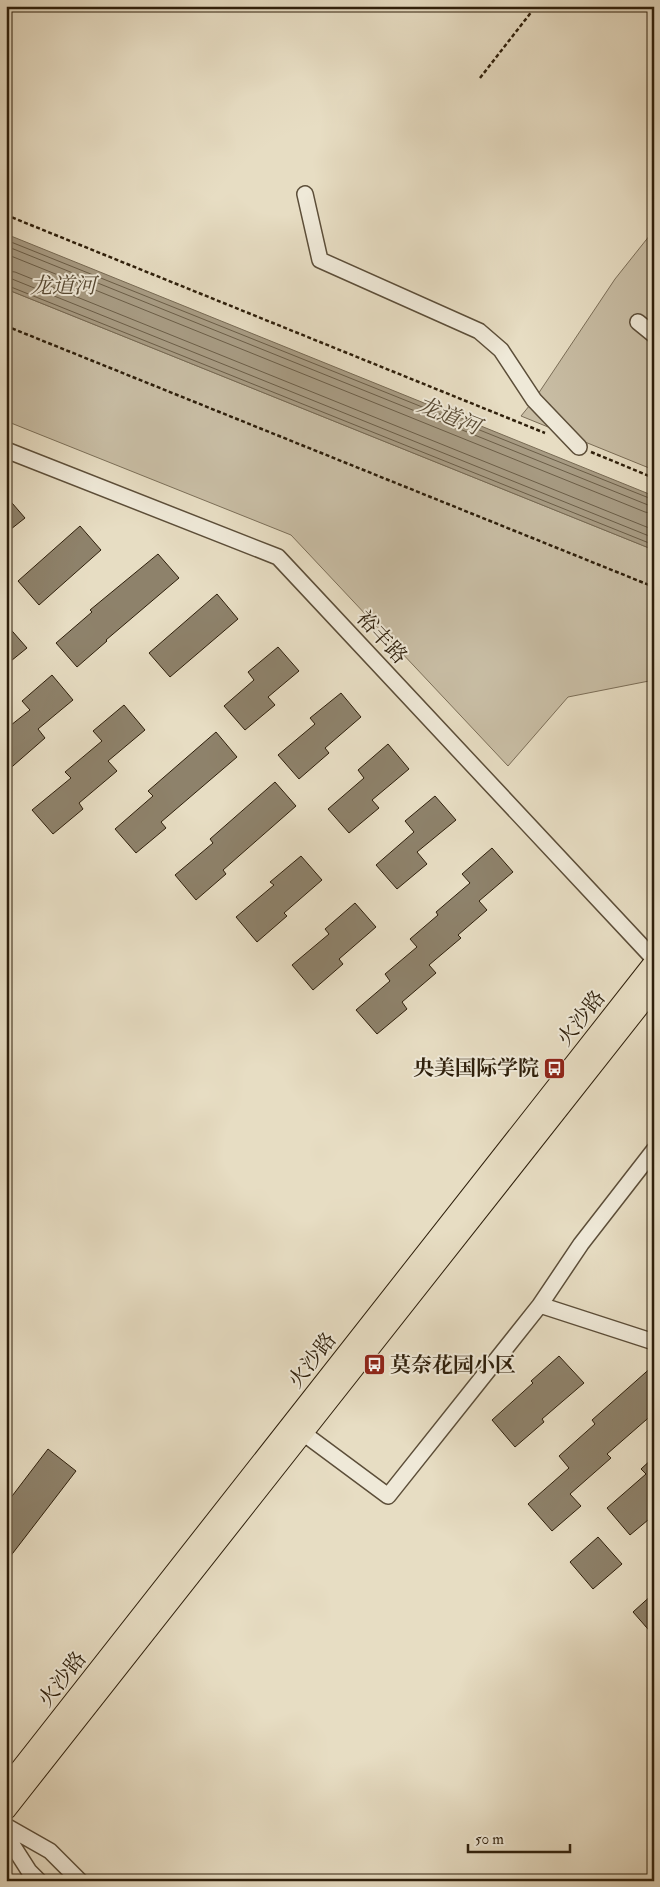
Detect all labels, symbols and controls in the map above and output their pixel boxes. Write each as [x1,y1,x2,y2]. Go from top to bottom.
water label: 龙道河 [30,272,100,300]
water label: 龙道河 [413,391,488,443]
street label: 裕丰路 [350,605,413,670]
street label: 火沙路 [551,985,611,1051]
place label: 央美国际学院 [413,1055,539,1082]
bus stop icon: 央美国际学院 [543,1056,567,1080]
street label: 火沙路 [282,1327,342,1393]
place label: 莫奈花园小区 [390,1352,516,1379]
bus stop icon: 莫奈花园小区 [362,1353,386,1377]
street label: 火沙路 [32,1646,92,1712]
scale bar [468,1822,570,1854]
text: 50 m [475,1830,504,1849]

